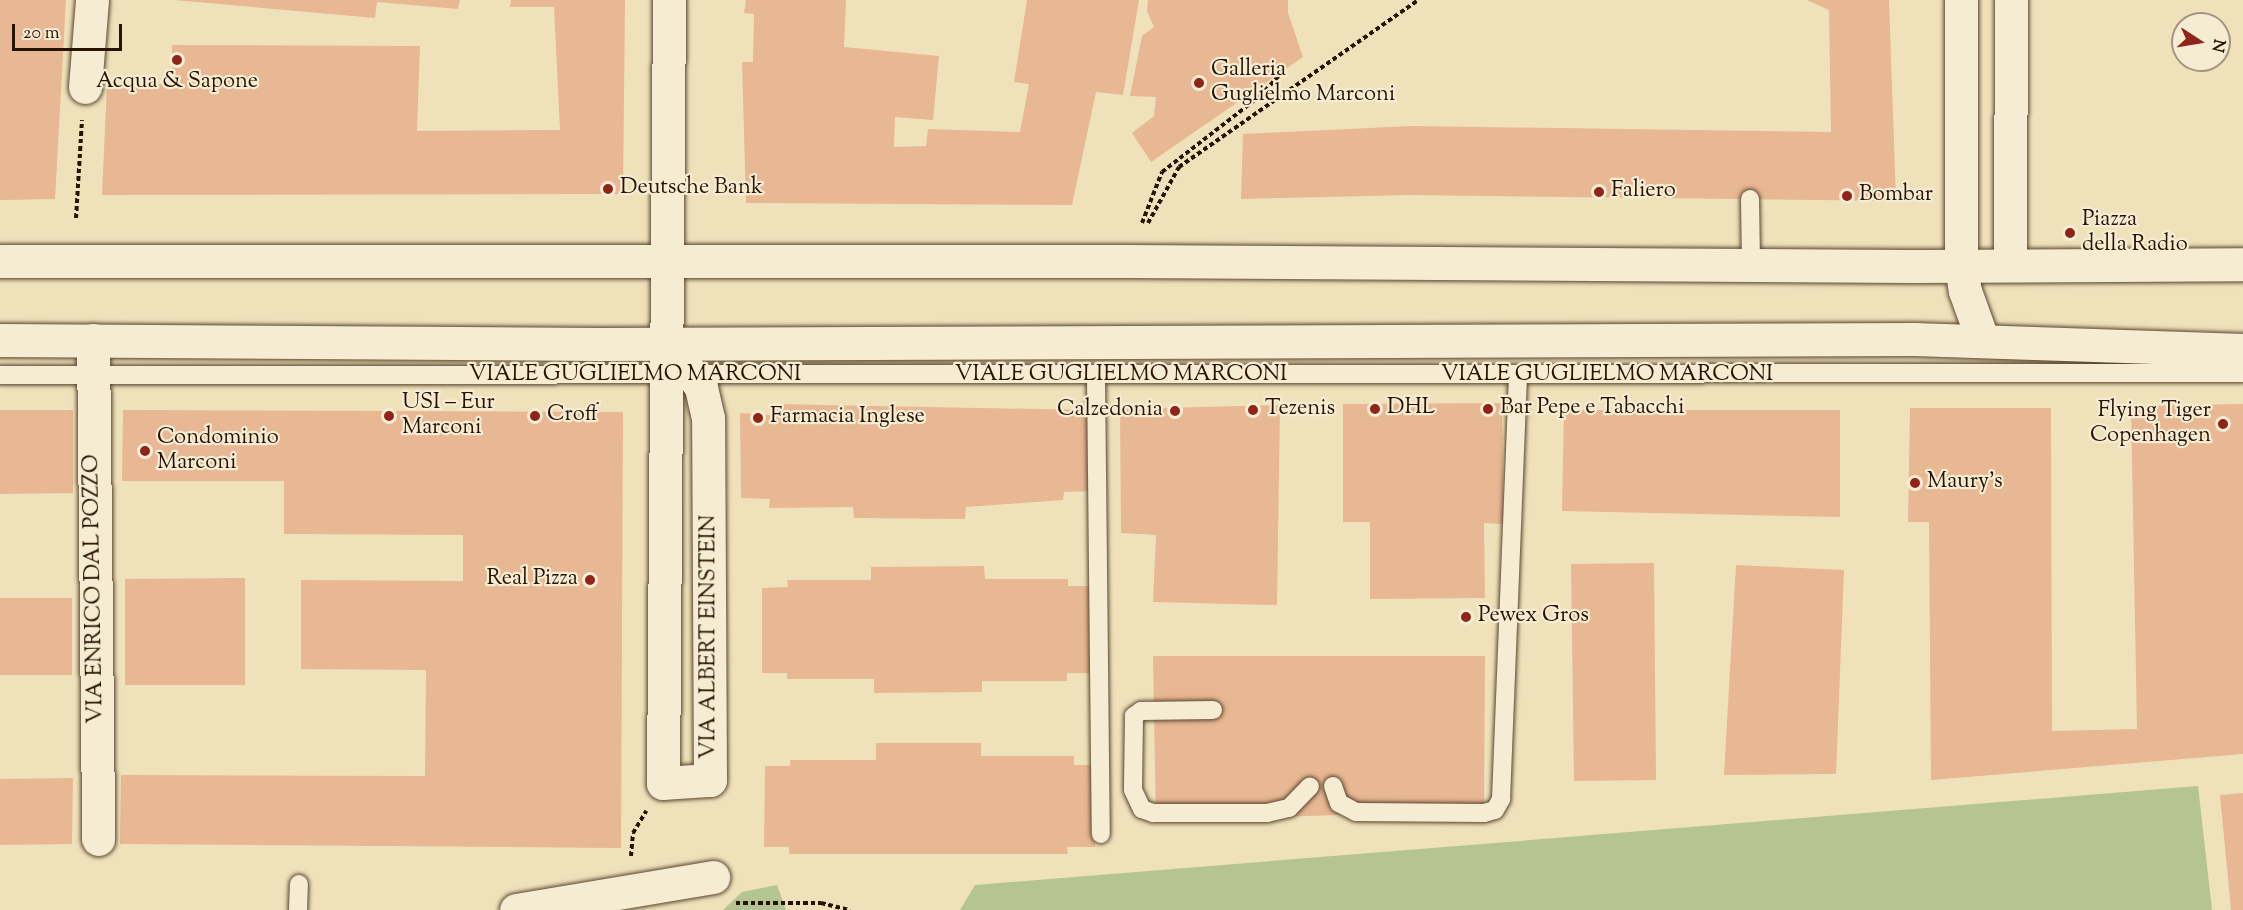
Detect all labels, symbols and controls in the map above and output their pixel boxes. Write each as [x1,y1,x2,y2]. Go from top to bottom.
scale bar [15,12,124,50]
north arrow [2171,12,2231,72]
text: 20 m [23,21,60,47]
text: N [2205,37,2230,54]
marker: Acqua & Sapone [170,53,184,67]
place label: Galleria Guglielmo Marconi [1211,57,1395,108]
place label: Acqua & Sapone [96,70,258,96]
marker: Galleria Guglielmo Marconi [1192,76,1206,90]
place label: Deutsche Bank [620,176,763,202]
place label: Faliero [1611,179,1676,205]
marker: Deutsche Bank [601,182,615,196]
place label: Bombar [1859,183,1933,209]
marker: Faliero [1592,185,1606,199]
marker: Bombar [1840,189,1854,203]
place label: Piazza della Radio [2082,207,2188,258]
marker: Piazza della Radio [2063,226,2077,240]
street label: VIALE GUGLIELMO MARCONI [469,363,801,389]
street label: VIALE GUGLIELMO MARCONI [955,363,1287,389]
street label: VIALE GUGLIELMO MARCONI [1441,363,1773,389]
place label: USI – Eur Marconi [402,390,495,442]
place label: DHL [1387,396,1435,422]
place label: Bar Pepe e Tabacchi [1500,396,1684,422]
place label: Tezenis [1265,397,1335,423]
place label: Calzedonia [1057,398,1163,424]
place label: Flying Tiger Copenhagen [2090,398,2211,450]
marker: DHL [1368,402,1382,416]
marker: Bar Pepe e Tabacchi [1481,402,1495,416]
place label: Croff [547,403,598,429]
marker: Tezenis [1246,403,1260,417]
marker: Calzedonia [1168,404,1182,418]
place label: Farmacia Inglese [770,405,925,431]
marker: USI – Eur Marconi [380,407,398,425]
marker: Croff [528,409,542,423]
marker: Farmacia Inglese [751,411,765,425]
marker: Flying Tiger Copenhagen [2216,417,2230,431]
place label: Condominio Marconi [157,425,279,476]
marker: Condominio Marconi [138,444,152,458]
street label: VIA ENRICO DAL POZZO [79,454,111,724]
place label: Maury’s [1927,470,2003,496]
marker: Maury’s [1908,476,1922,490]
street label: VIA ALBERT EINSTEIN [697,515,723,759]
place label: Real Pizza [487,567,578,593]
marker: Real Pizza [583,573,597,587]
place label: Pewex Gros [1478,604,1589,630]
marker: Pewex Gros [1459,610,1473,624]

